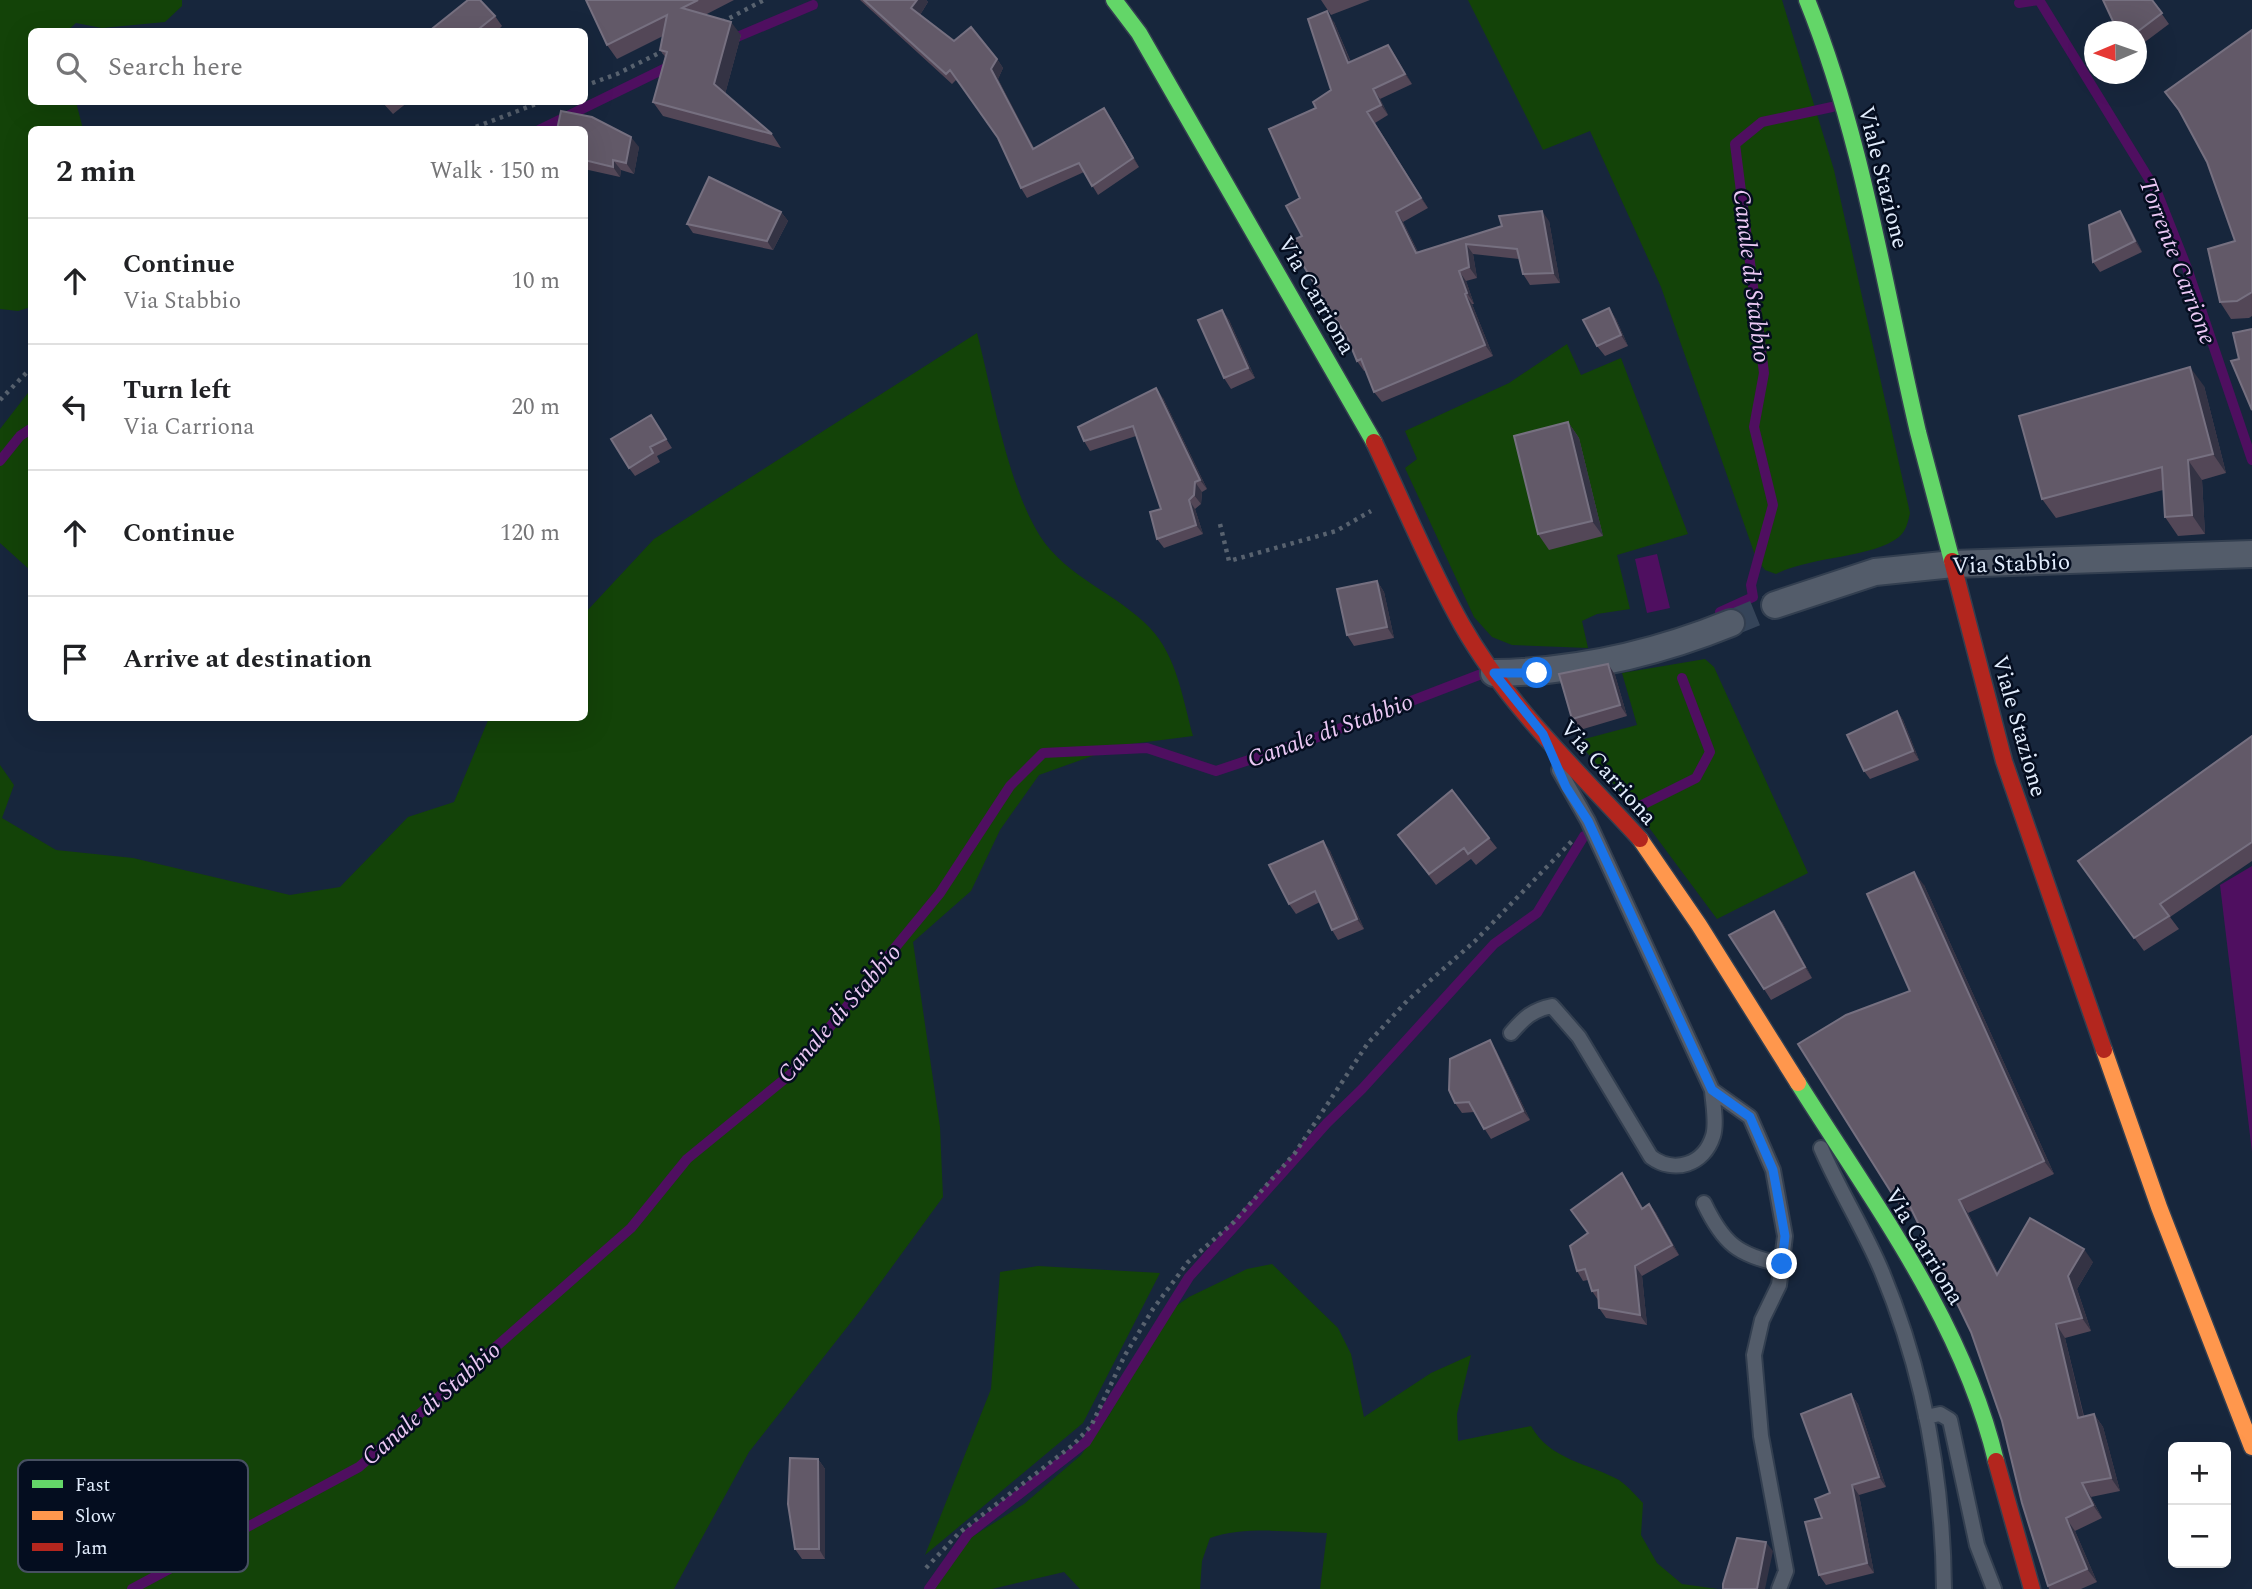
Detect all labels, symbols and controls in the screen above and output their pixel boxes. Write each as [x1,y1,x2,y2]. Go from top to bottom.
north arrow [2084,21,2147,84]
search box [28,28,588,105]
text: Search here [108,47,243,87]
icon: search [52,48,90,86]
street label: Viale Stazione [1848,102,1917,252]
text: 2 min [56,149,136,195]
text: Walk · 150 m [430,154,560,189]
water label: Torrente Carrione [2129,172,2226,350]
water label: Canale di Stabbio [1723,187,1780,365]
street label: Via Carriona [1268,230,1364,361]
text: Continue [123,244,235,284]
icon: ahead [56,262,94,300]
text: 10 m [511,264,560,299]
text: Via Stabbio [123,284,241,319]
text: Turn left [123,370,231,410]
icon: left [56,388,94,426]
text: 20 m [511,390,560,425]
text: Via Carriona [123,410,255,445]
text: Continue [123,513,235,553]
icon: ahead [56,514,94,552]
text: 120 m [500,516,560,551]
street label: Via Stabbio [1951,545,2071,584]
text: Arrive at destination [123,639,372,679]
icon: arrive [56,640,94,678]
street label: Viale Stazione [1982,652,2055,801]
route start [1521,657,1552,688]
water label: Canale di Stabbio [1242,684,1419,778]
street label: Via Carriona [1551,712,1665,834]
water label: Canale di Stabbio [769,936,911,1091]
street label: Via Carriona [1875,1181,1973,1312]
route end [1766,1248,1797,1279]
water label: Canale di Stabbio [354,1333,509,1475]
map controls [2168,1442,2231,1568]
button: + [2168,1442,2231,1505]
legend [18,1460,248,1572]
text: Fast [75,1471,111,1500]
text: Slow [75,1502,116,1531]
button: − [2168,1505,2231,1568]
text: Jam [75,1534,107,1563]

